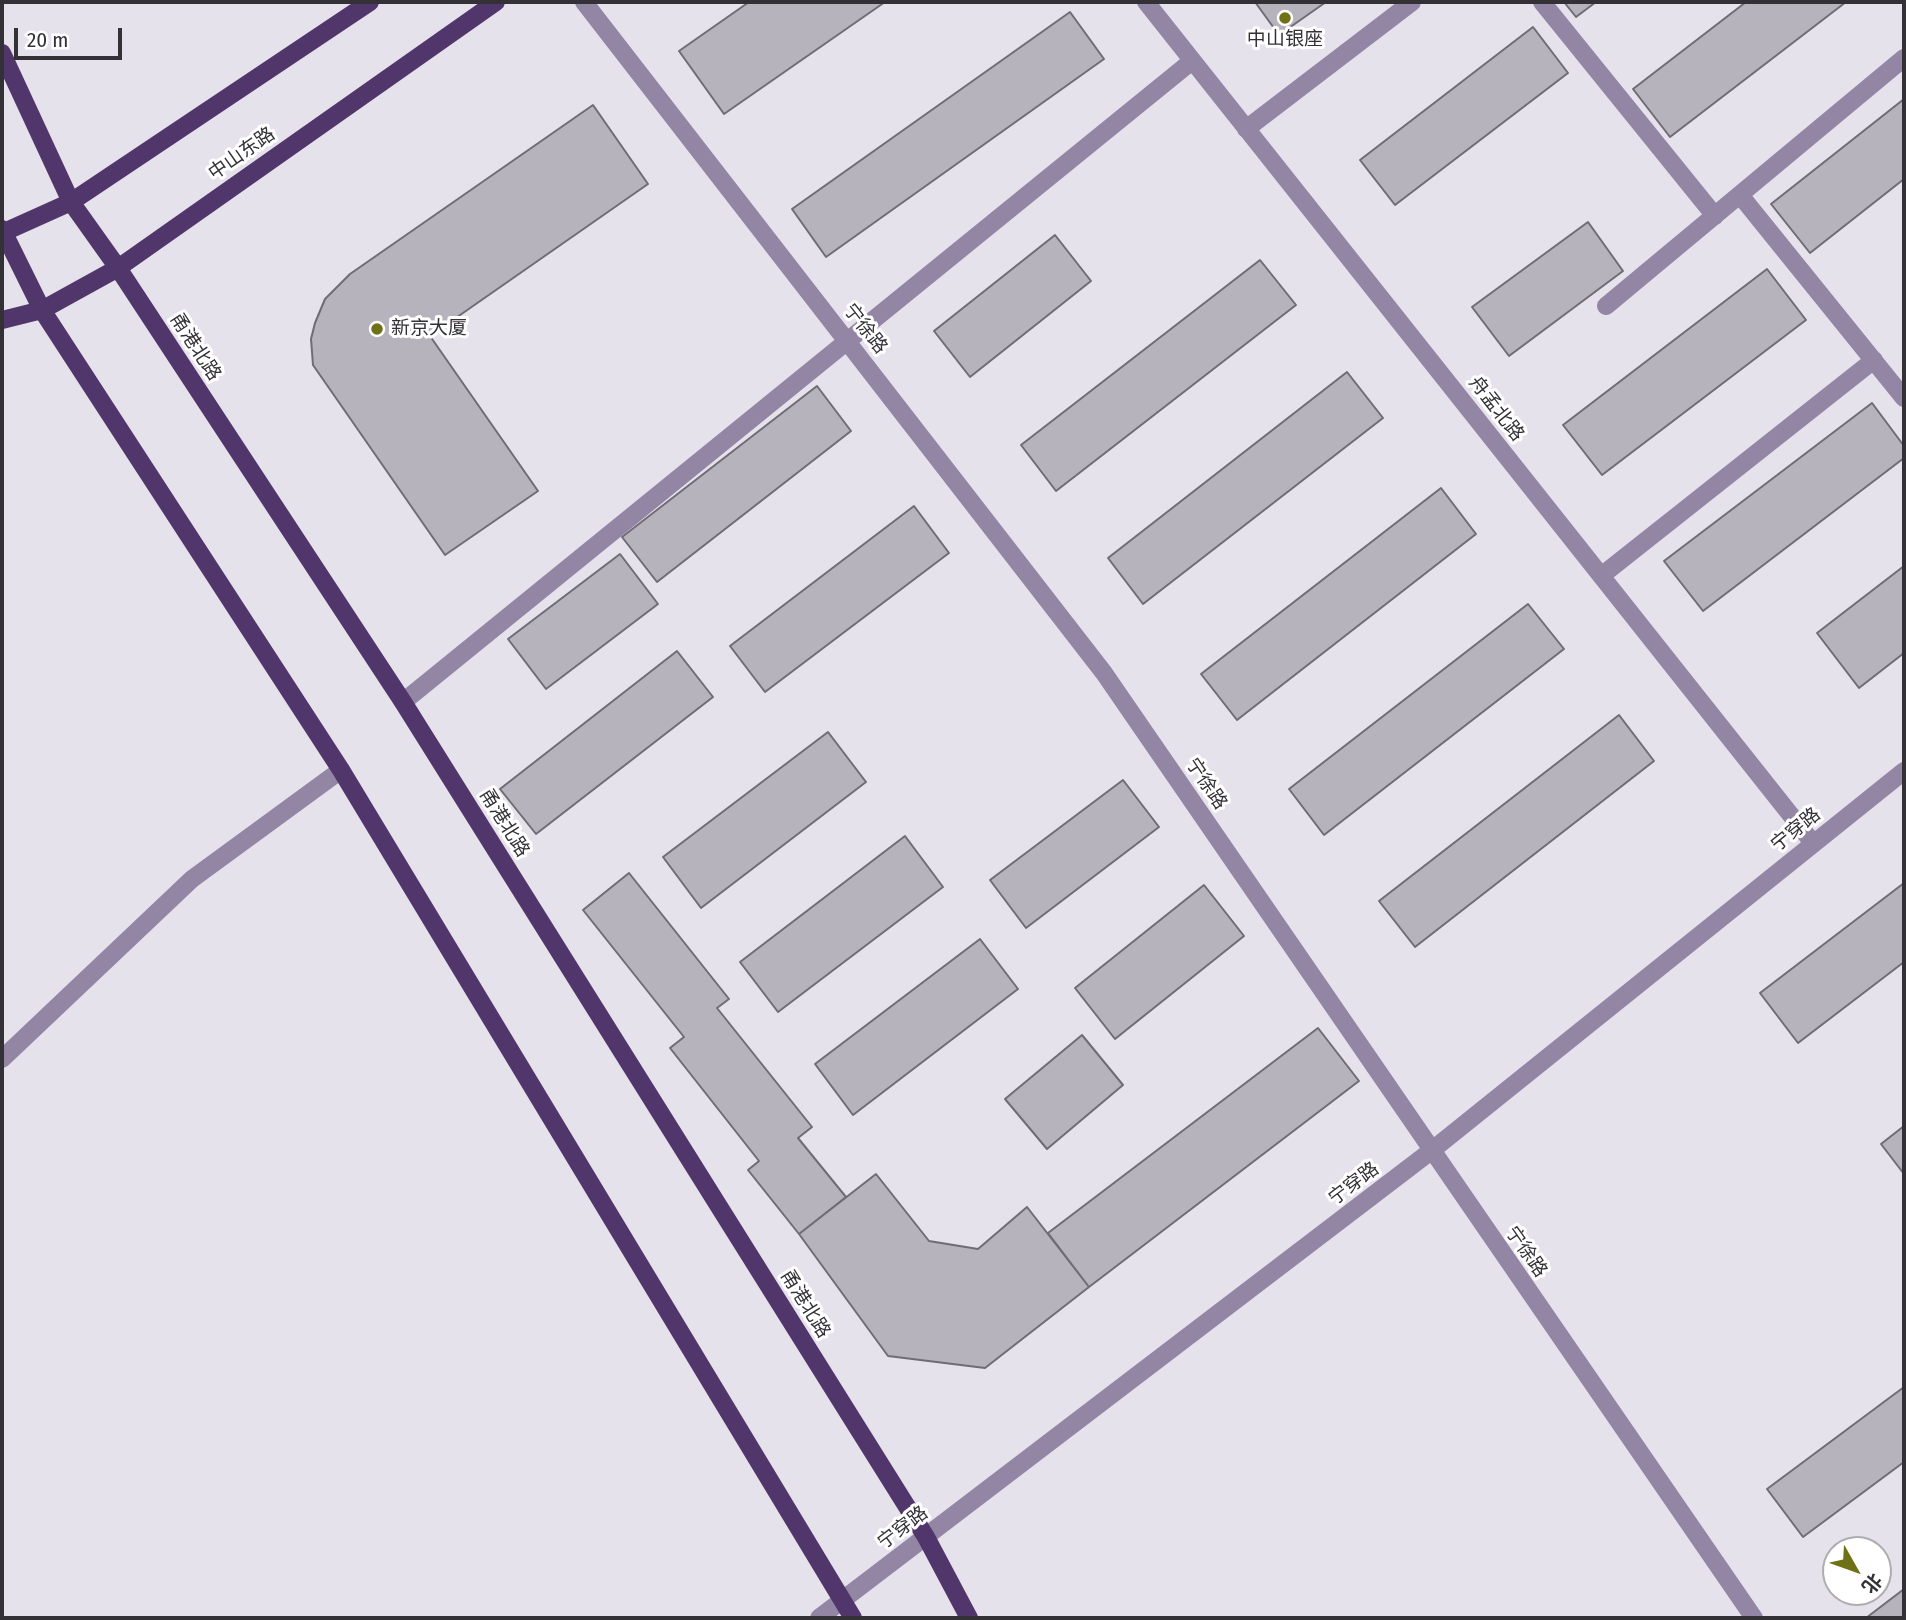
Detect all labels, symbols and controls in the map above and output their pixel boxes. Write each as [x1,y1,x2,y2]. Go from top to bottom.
marker: 中山银座 [1277,10,1293,26]
scale bar [18,14,126,58]
text: 20 m [27,27,68,53]
place label: 中山银座 [1247,29,1323,51]
street label: 中山东路 [204,123,280,185]
street label: 宁徐路 [838,300,892,358]
street label: 甬港北路 [165,309,225,385]
place label: 新京大厦 [391,318,467,340]
marker: 新京大厦 [369,321,385,337]
street label: 舟孟北路 [1464,372,1528,446]
street label: 宁徐路 [1181,754,1231,814]
street label: 甬港北路 [474,785,534,861]
street label: 宁穿路 [1767,803,1825,857]
street label: 宁穿路 [1324,1158,1384,1210]
street label: 宁徐路 [1500,1222,1552,1282]
street label: 甬港北路 [775,1266,835,1342]
street label: 宁穿路 [873,1502,933,1554]
north arrow [1822,1536,1892,1606]
text: 北 [1857,1569,1887,1598]

